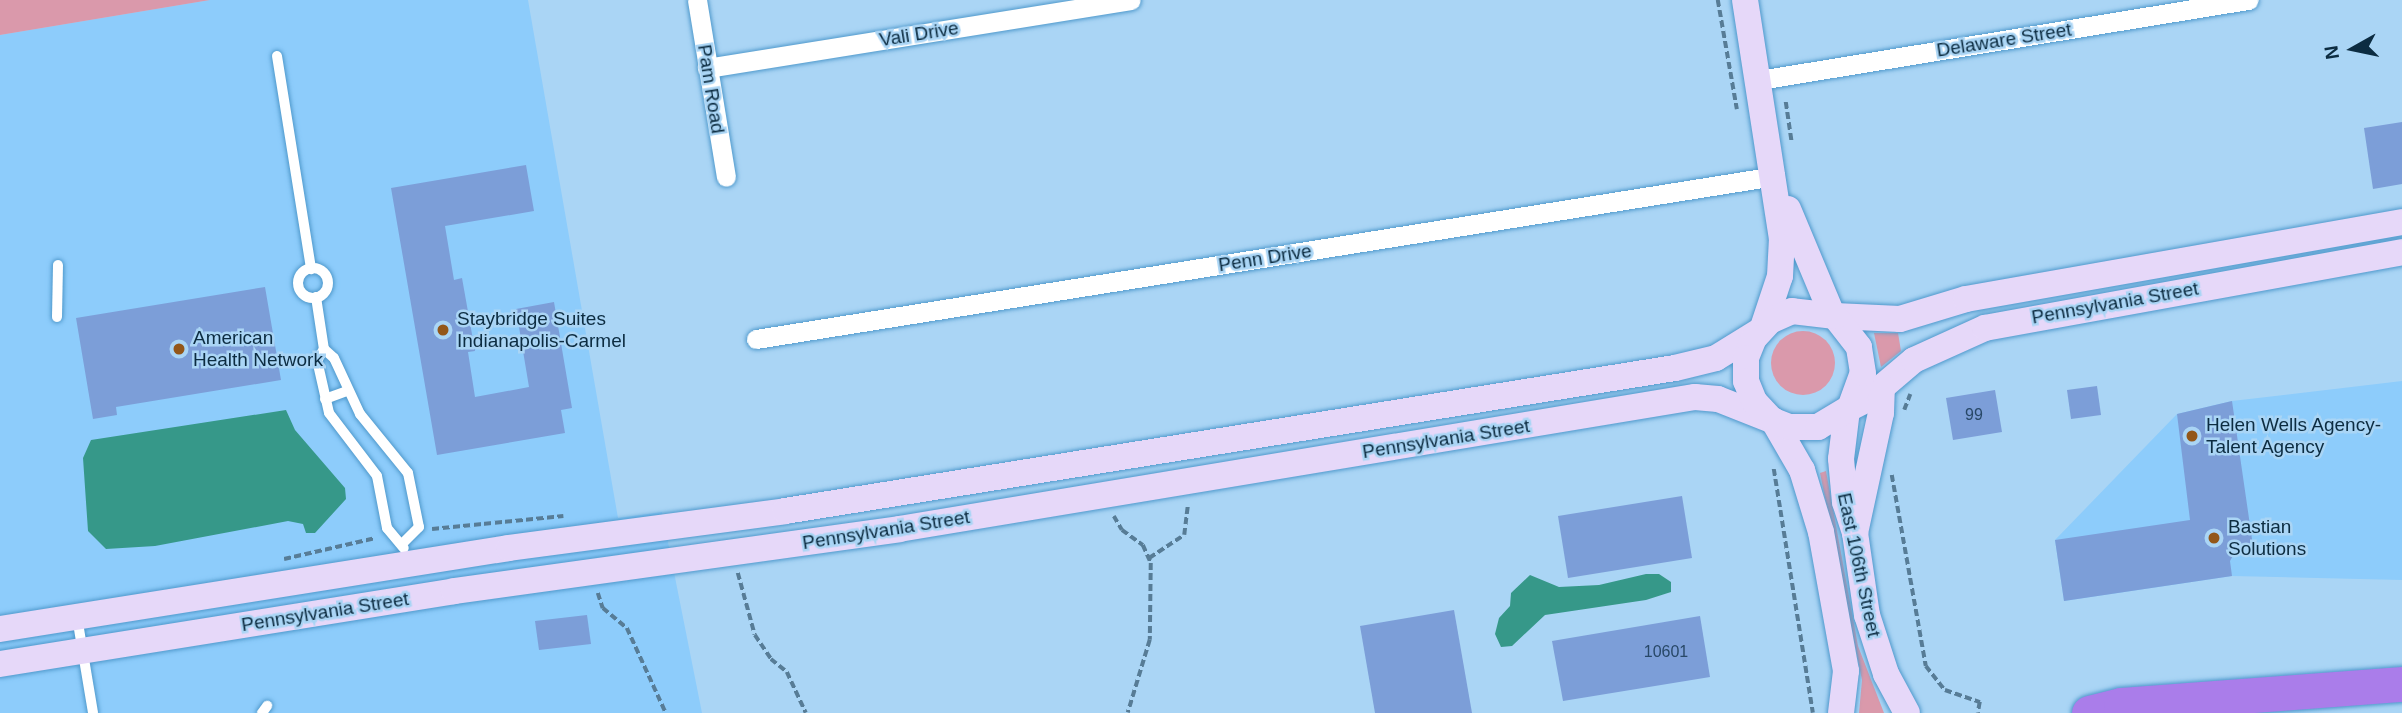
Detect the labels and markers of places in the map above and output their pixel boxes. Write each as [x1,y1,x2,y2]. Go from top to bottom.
place label: Staybridge Suites Indianapolis-Carmel [457,308,626,352]
marker: Staybridge Suites Indianapolis-Carmel [435,322,451,338]
place label: American Health Network [193,327,323,371]
marker: American Health Network [171,341,187,357]
place label: Helen Wells Agency- Talent Agency [2206,414,2382,458]
marker: Helen Wells Agency- Talent Agency [2184,428,2200,444]
place label: Bastian Solutions [2228,516,2306,560]
marker: Bastian Solutions [2206,530,2222,546]

